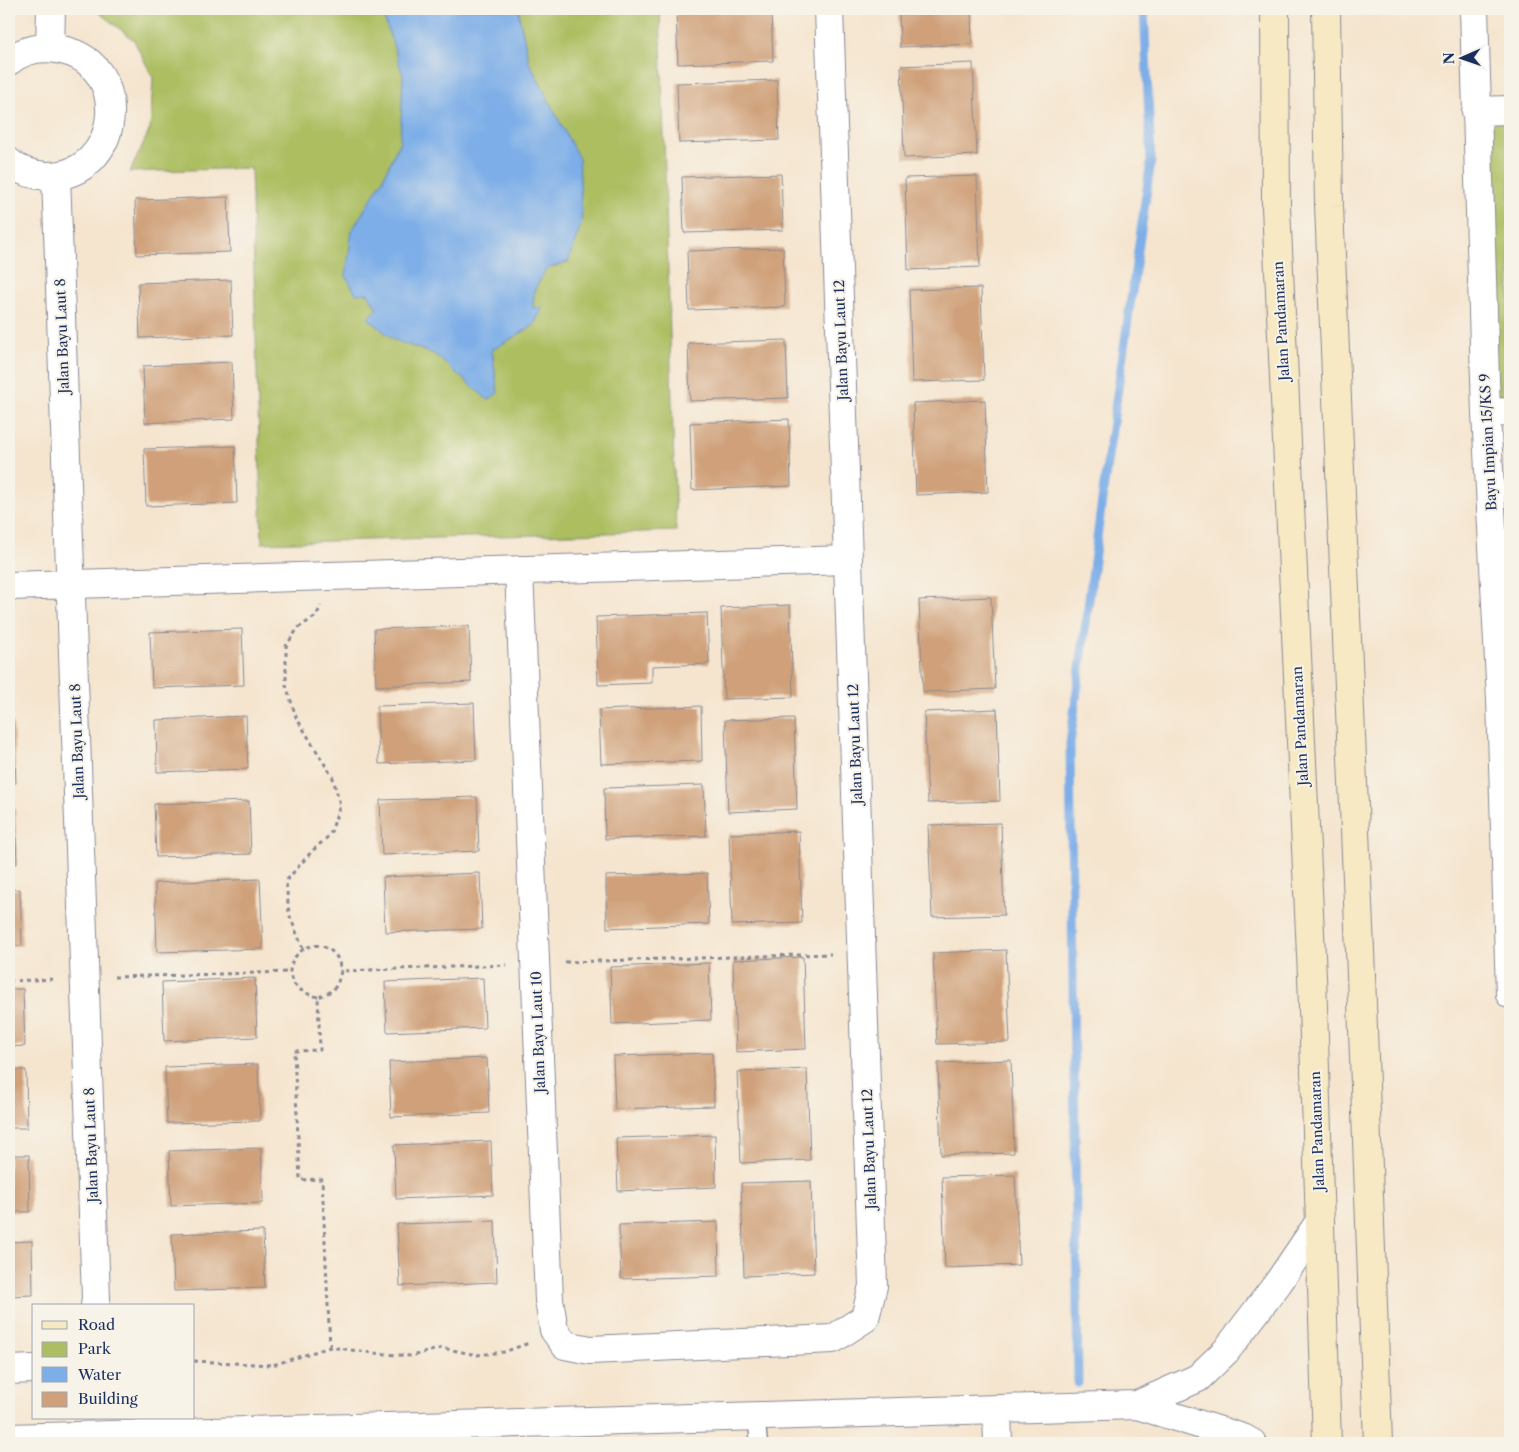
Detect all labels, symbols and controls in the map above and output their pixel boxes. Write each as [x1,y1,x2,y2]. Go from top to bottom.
north arrow [1436,32,1486,82]
text: N [1440,52,1458,65]
street label: Jalan Pandamaran [1269,261,1293,383]
street label: Jalan Bayu Laut 8 [51,278,73,396]
street label: Jalan Bayu Laut 12 [830,279,852,403]
street label: Bayu Impian 15/KS 9 [1475,373,1501,511]
street label: Jalan Pandamaran [1288,666,1312,788]
street label: Jalan Bayu Laut 8 [66,683,88,801]
street label: Jalan Bayu Laut 12 [844,683,866,807]
street label: Jalan Bayu Laut 10 [527,971,549,1095]
street label: Jalan Pandamaran [1306,1071,1328,1193]
street label: Jalan Bayu Laut 8 [80,1087,102,1205]
street label: Jalan Bayu Laut 12 [858,1088,880,1212]
legend [32,1304,195,1420]
text: Road [78,1315,115,1334]
text: Park [78,1339,112,1358]
text: Water [77,1365,122,1384]
text: Building [78,1389,138,1408]

